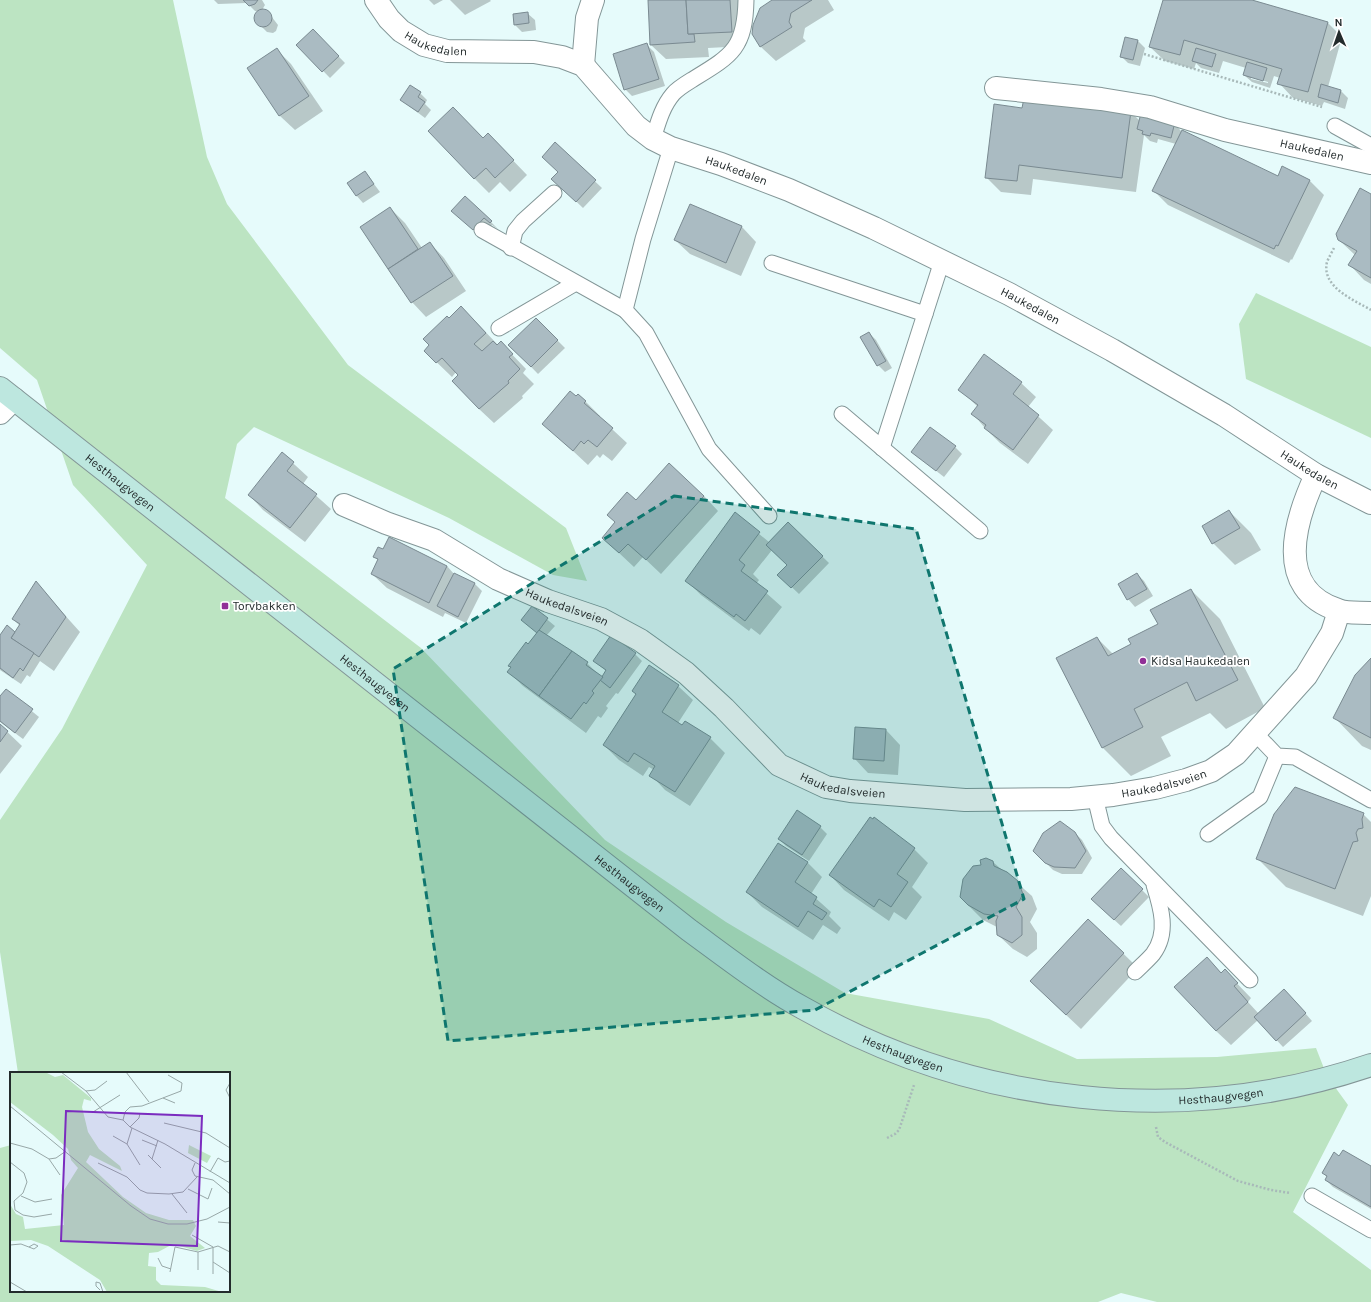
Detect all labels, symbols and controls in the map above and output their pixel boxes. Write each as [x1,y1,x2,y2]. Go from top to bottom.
north arrow [1319,12,1359,52]
text: N [1334,16,1343,29]
street label: Haukedalen [402,28,467,59]
street label: Haukedalen [1279,136,1346,164]
street label: Haukedalen [703,152,770,188]
street label: Haukedalen [998,284,1062,327]
street label: Haukedalen [1278,447,1341,492]
street label: Hesthaugvegen [82,451,158,514]
street label: Haukedalsveien [523,585,611,629]
place label: Torvbakken [233,599,296,613]
marker: Torvbakken [220,601,230,611]
street label: Hesthaugvegen [337,651,413,715]
place label: Kidsa Haukedalen [1151,654,1250,668]
marker: Kidsa Haukedalen [1138,656,1148,666]
street label: Haukedalsveien [1120,766,1209,800]
street label: Haukedalsveien [798,769,886,801]
street label: Hesthaugvegen [592,851,667,915]
street label: Hesthaugvegen [860,1032,945,1075]
inset map [10,1072,230,1292]
street label: Hesthaugvegen [1178,1085,1264,1107]

